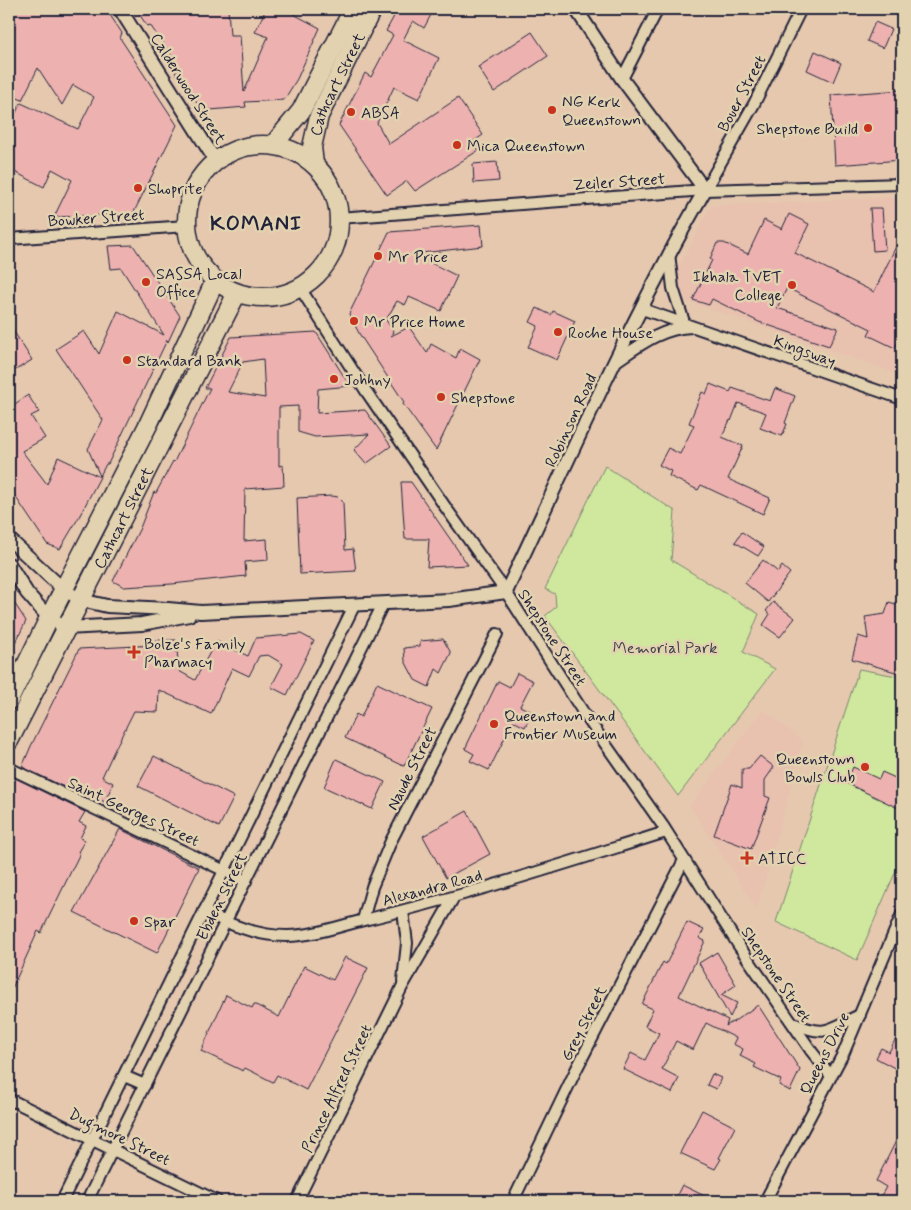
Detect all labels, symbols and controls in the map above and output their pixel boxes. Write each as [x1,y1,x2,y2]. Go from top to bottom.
street label: Calderwood Street [145,29,231,149]
street label: Cathcart Street [306,29,371,138]
street label: Bouer Street [713,52,771,136]
place label: NG Kerk Queenstown [562,92,641,131]
place label: ABSA [361,103,400,124]
marker: NG Kerk Queenstown [546,104,558,116]
marker: ABSA [345,106,357,118]
place label: Shepstone Build [756,119,858,140]
marker: Shepstone Build [862,122,874,134]
place label: Mica Queenstown [467,136,585,157]
marker: Mica Queenstown [451,139,463,151]
street label: Zeiler Street [572,169,666,196]
place label: Shoprite [148,179,202,200]
marker: Shoprite [132,182,144,194]
street label: Bowker Street [47,205,145,232]
district label: KOMANI [210,210,302,238]
place label: Mr Price [388,247,448,268]
marker: Mr Price [372,250,384,262]
place label: SASSA Local Office [156,264,242,303]
place label: Ikhala TVET College [693,267,782,306]
marker: SASSA Local Office [140,276,152,288]
marker: Ikhala TVET College [786,279,798,291]
place label: Mr Price Home [364,312,466,333]
marker: Mr Price Home [348,315,360,327]
place label: Roche House [568,323,653,344]
marker: Roche House [552,326,564,338]
street label: Kingsway [770,330,839,373]
place label: Standard Bank [137,351,242,372]
marker: Standard Bank [121,354,133,366]
place label: Johhny [344,370,391,391]
street label: Robinson Road [540,370,602,471]
marker: Johhny [328,373,340,385]
place label: Shepstone [451,388,515,409]
marker: Shepstone [435,391,447,403]
street label: Cathcart Street [89,463,159,573]
street label: Shepstone Street [513,585,591,690]
place label: Bolze's Family Pharmacy [144,634,246,673]
park label: Memorial Park [613,638,717,659]
marker: Bolze's Family Pharmacy [128,646,140,658]
place label: Queenstown and Frontier Museum [504,706,617,745]
marker: Queenstown and Frontier Museum [488,718,500,730]
street label: Naude Street [382,723,443,814]
place label: Queenstown Bowls Club [776,749,855,788]
marker: Queenstown Bowls Club [859,761,871,773]
street label: Saint Georges Street [64,773,203,853]
street label: Ebden Street [192,849,253,944]
place label: ATICC [758,849,806,870]
marker: ATICC [740,851,754,865]
street label: Alexandra Road [380,865,485,912]
place label: Spar [144,912,176,933]
marker: Spar [128,915,140,927]
street label: Shepstone Street [736,923,816,1027]
street label: Grey Street [556,982,612,1065]
street label: Queens Drive [796,1009,855,1098]
street label: Prince Alfred Street [297,1021,378,1156]
street label: Dugmore Street [65,1104,173,1172]

